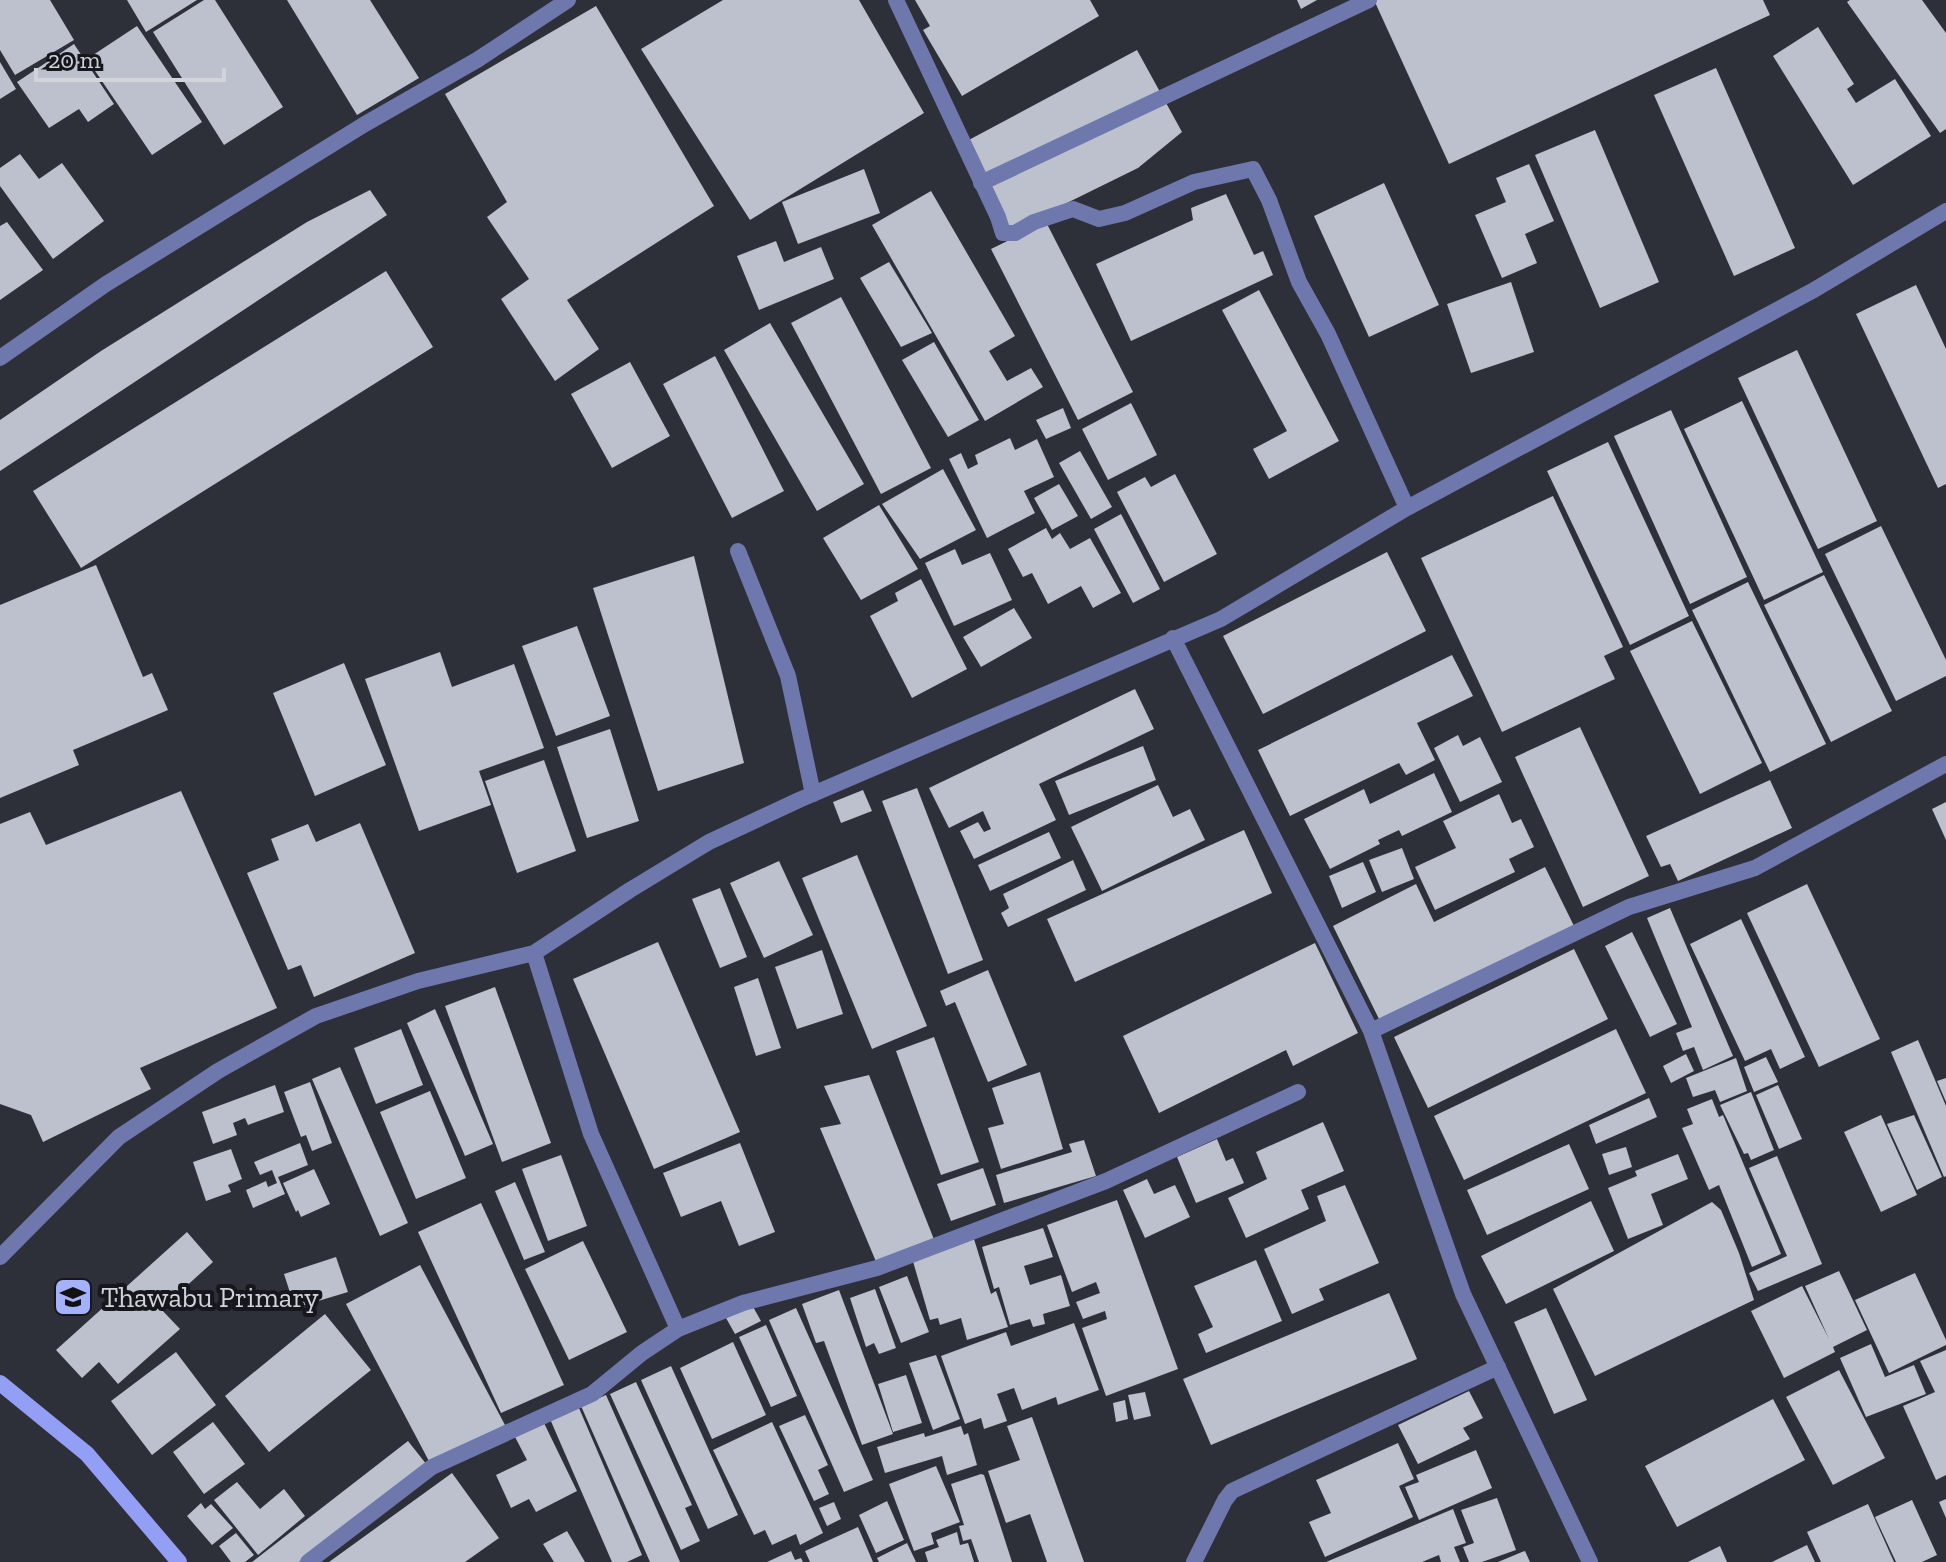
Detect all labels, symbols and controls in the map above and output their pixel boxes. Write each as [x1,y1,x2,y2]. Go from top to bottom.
scale bar [36,32,224,82]
text: 20 m [48,45,101,74]
school or university icon: Thawabu Primary [52,1276,94,1318]
place label: Thawabu Primary [101,1281,319,1314]

